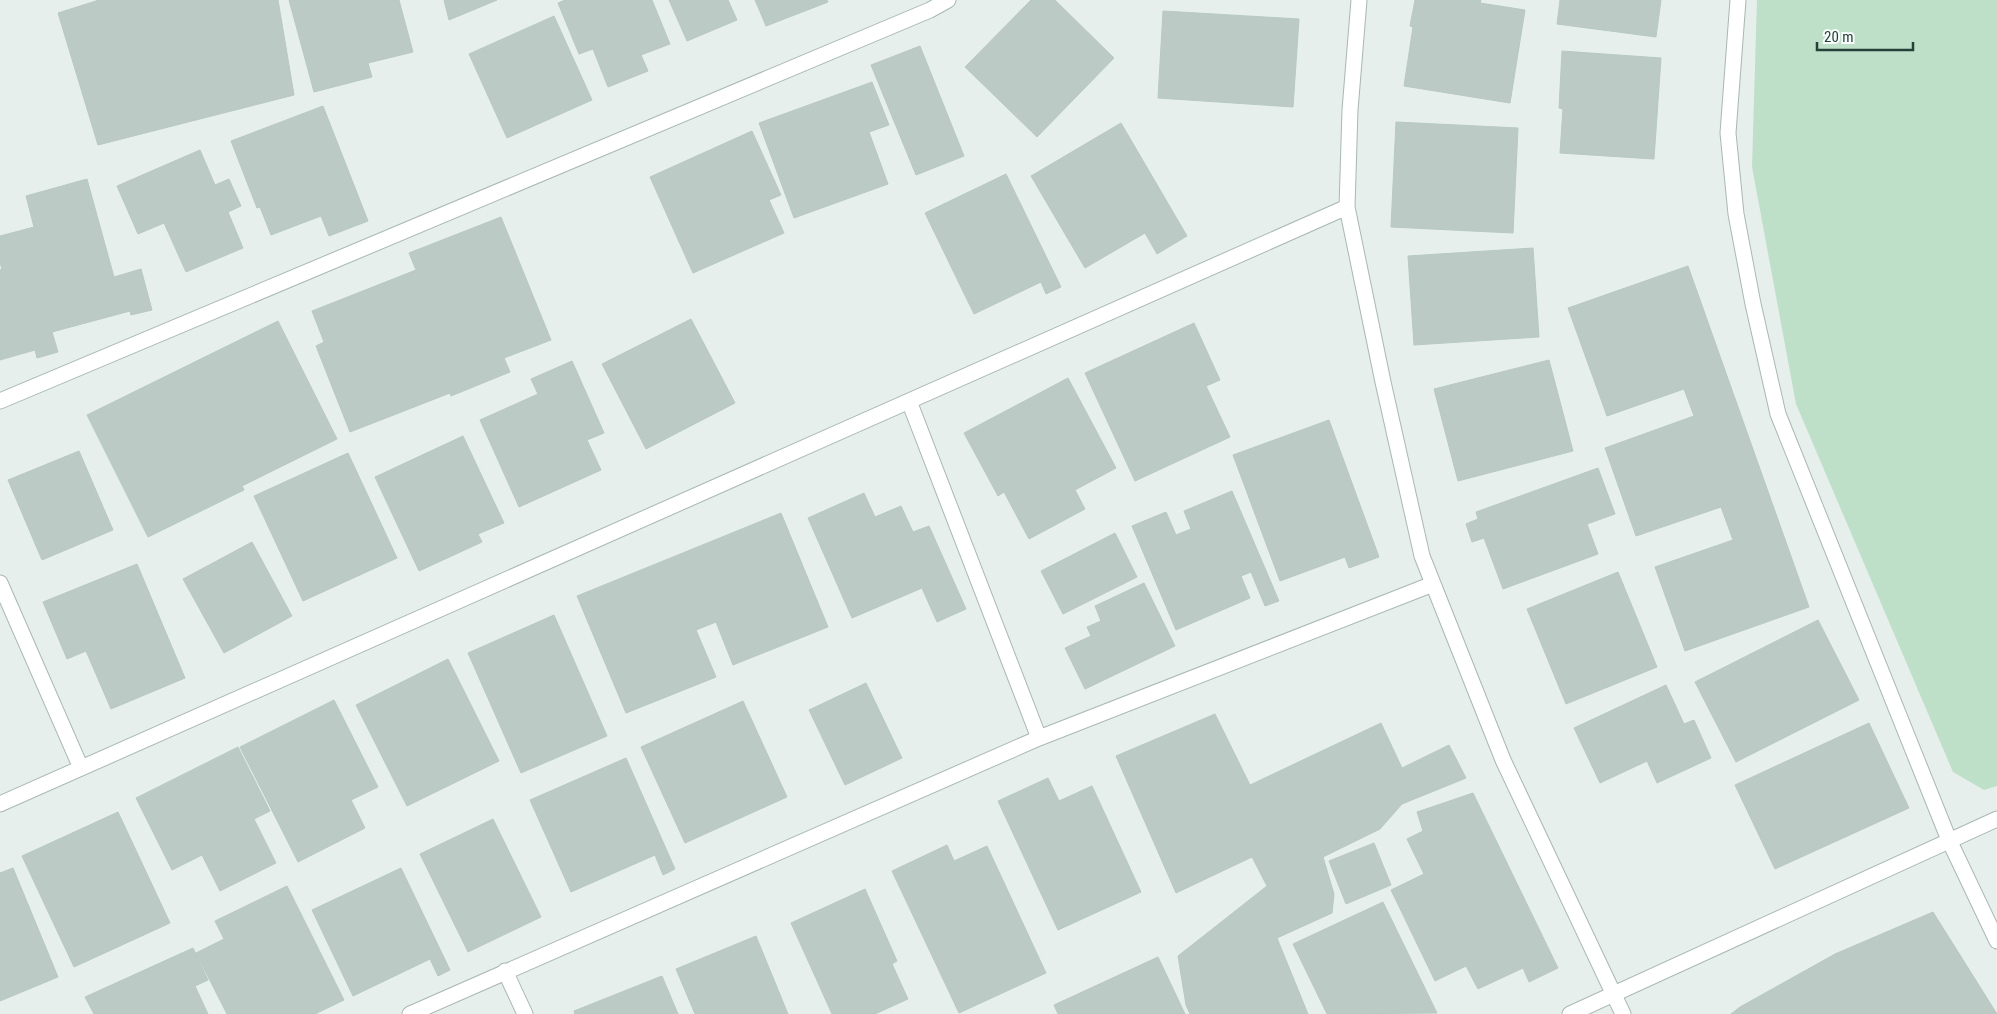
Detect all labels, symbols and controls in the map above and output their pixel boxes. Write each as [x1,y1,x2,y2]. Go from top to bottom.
scale bar [1817,20,1913,52]
text: 20 m [1824,28,1854,46]

